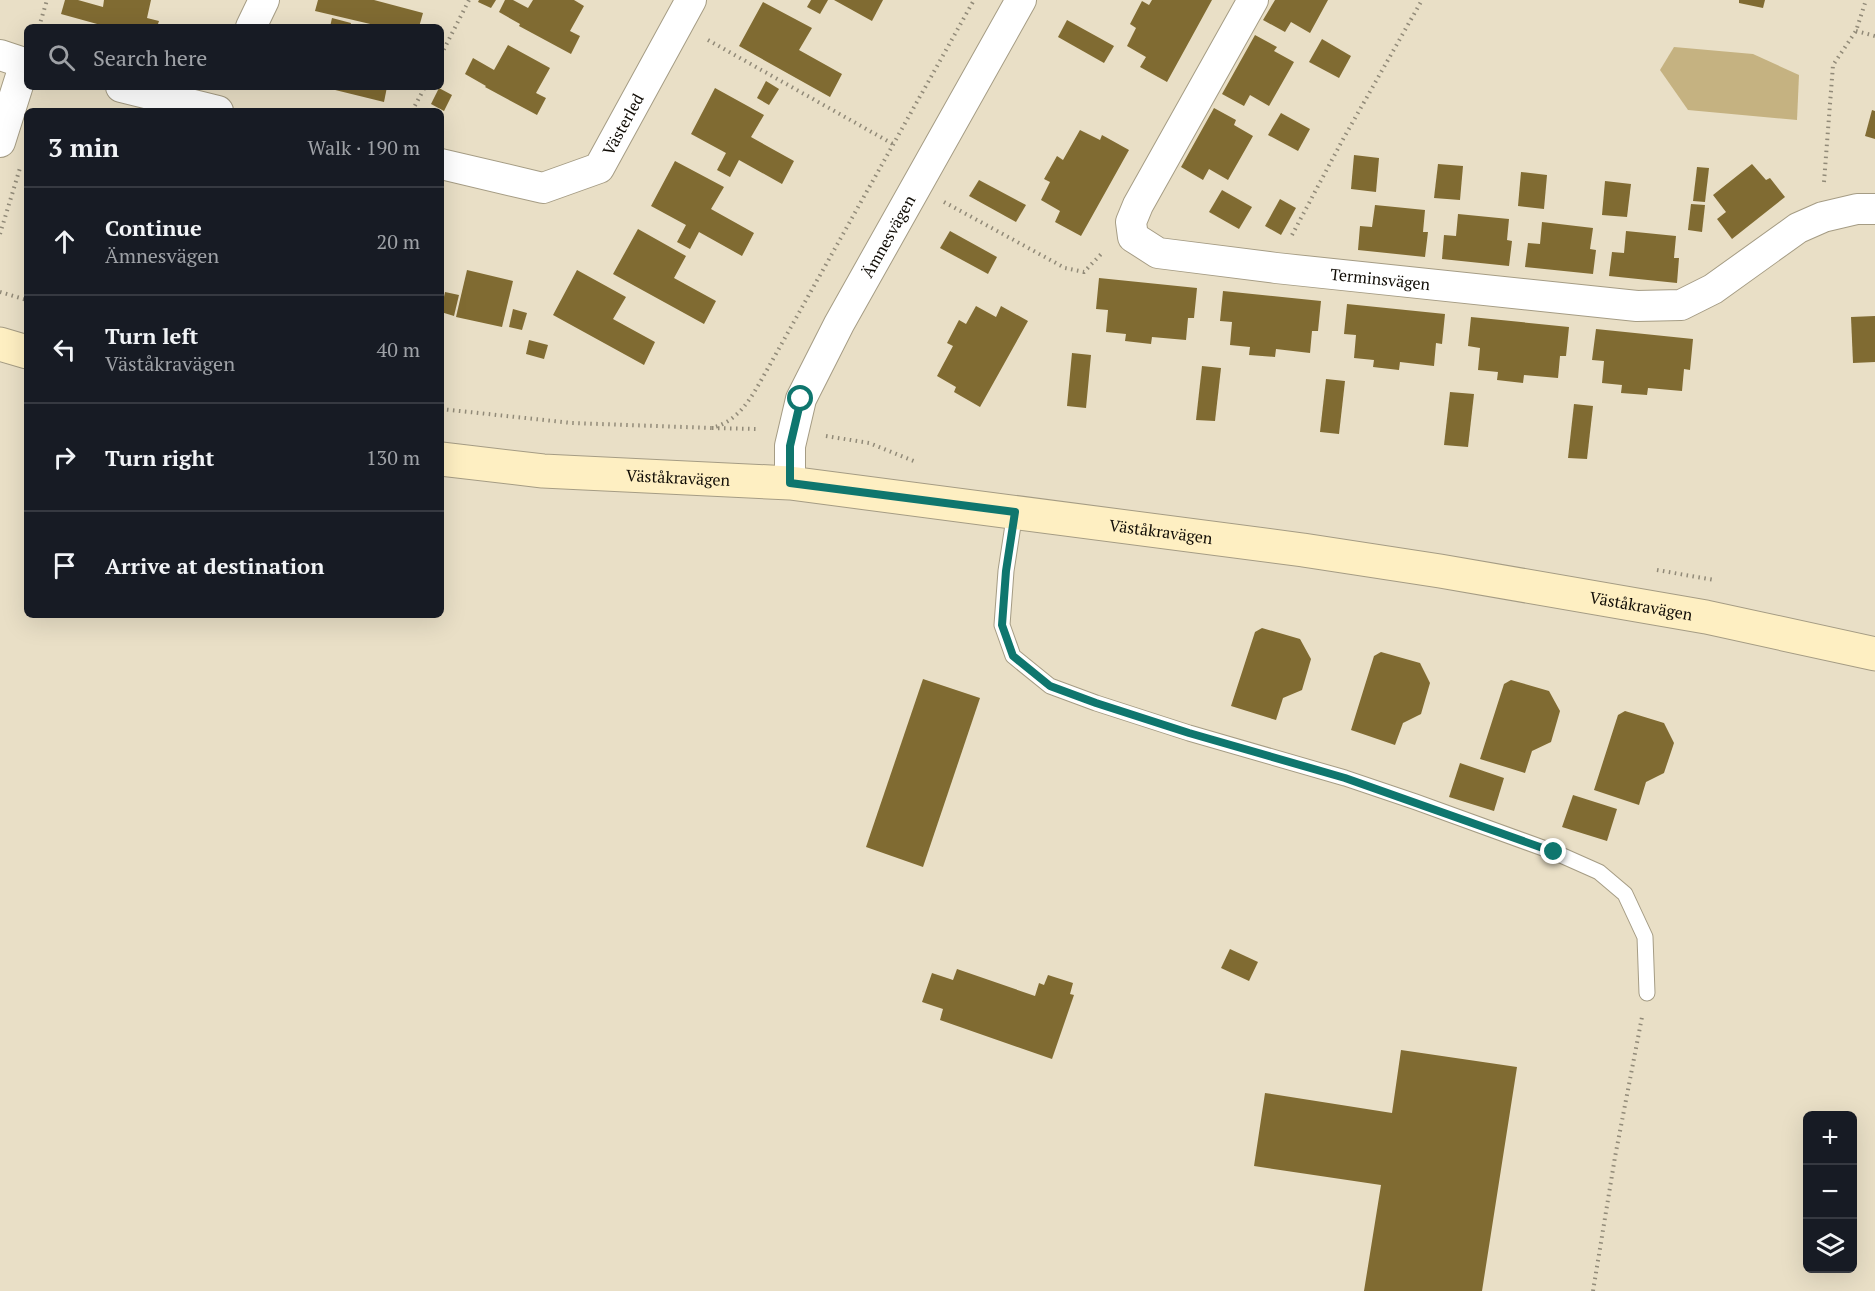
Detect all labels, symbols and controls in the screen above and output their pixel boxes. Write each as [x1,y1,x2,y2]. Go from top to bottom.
search box [24,24,444,90]
icon: search [45,41,78,74]
text: Search here [93,43,207,72]
street label: Västerled [597,89,649,159]
text: 3 min [48,130,119,164]
text: Walk · 190 m [308,134,420,161]
street label: Ämnesvägen [856,191,921,282]
text: Continue [105,213,202,242]
icon: ahead [48,225,81,258]
text: 20 m [377,228,420,255]
text: Ämnesvägen [105,242,219,269]
street label: Terminsvägen [1329,263,1432,295]
text: Turn left [105,321,198,350]
icon: left [48,333,81,366]
text: 40 m [377,336,420,363]
text: Väståkravägen [105,350,235,377]
route start [787,385,813,411]
icon: right [48,441,81,474]
text: Turn right [105,443,214,472]
text: 130 m [366,444,420,471]
street label: Väståkravägen [626,464,731,491]
street label: Väståkravägen [1108,514,1214,549]
icon: arrive [48,549,81,582]
text: Arrive at destination [105,551,324,580]
street label: Väståkravägen [1588,586,1695,626]
route end [1540,838,1566,864]
map controls [1803,1111,1857,1273]
button: + [1803,1111,1857,1165]
button: − [1803,1165,1857,1219]
button: layers [1803,1219,1857,1273]

